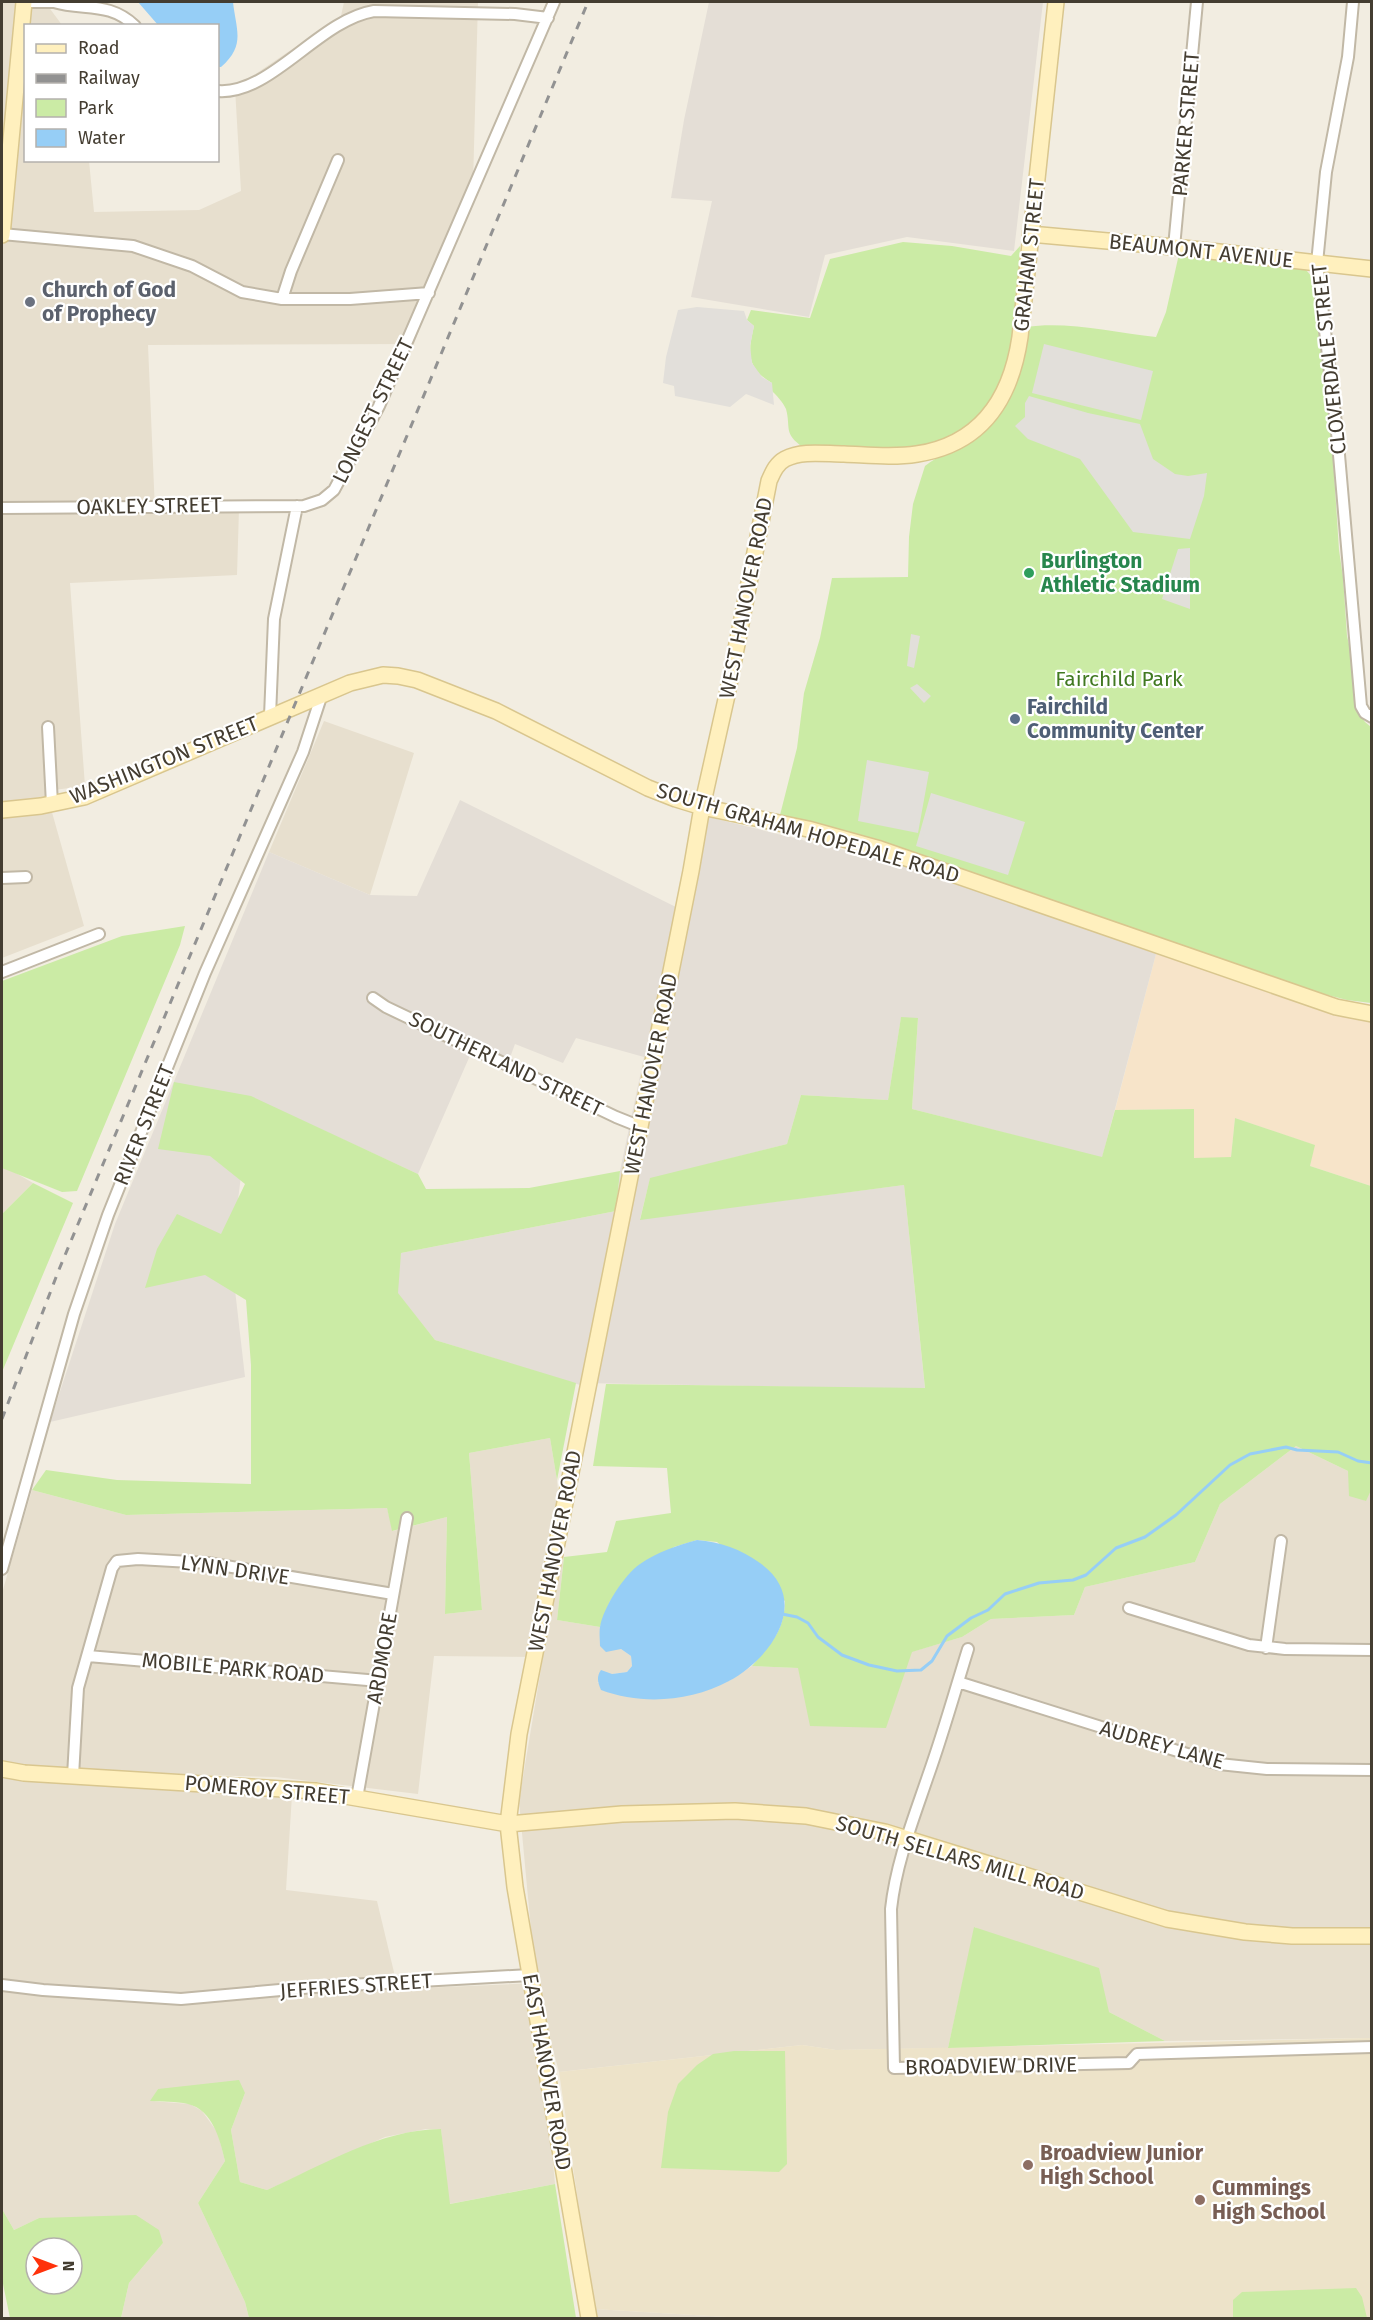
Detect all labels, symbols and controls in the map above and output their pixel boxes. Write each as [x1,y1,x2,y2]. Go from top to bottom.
legend [24,24,219,162]
text: Road [78,37,120,59]
street label: PARKER STREET [1167,50,1205,198]
text: Railway [78,67,140,89]
text: Park [78,97,114,119]
text: Water [78,127,125,149]
street label: GRAHAM STREET [1008,177,1050,333]
street label: BEAUMONT AVENUE [1108,228,1294,274]
street label: CLOVERDALE STREET [1306,262,1352,456]
place label: Church of God of Prophecy [42,277,176,327]
marker: Church of God of Prophecy [23,295,37,309]
street label: LONGEST STREET [327,334,419,488]
street label: OAKLEY STREET [76,492,222,520]
street label: WEST HANOVER ROAD [714,495,778,701]
place label: Burlington Athletic Stadium [1040,548,1200,598]
marker: Burlington Athletic Stadium [1022,566,1036,580]
park label: Fairchild Park [1055,666,1183,692]
place label: Fairchild Community Center [1027,694,1204,744]
street label: WASHINGTON STREET [66,710,262,810]
marker: Fairchild Community Center [1008,712,1022,726]
street label: SOUTH GRAHAM HOPEDALE ROAD [653,777,963,889]
street label: WEST HANOVER ROAD [619,971,683,1177]
street label: SOUTHERLAND STREET [405,1006,607,1122]
street label: RIVER STREET [108,1061,180,1189]
street label: WEST HANOVER ROAD [523,1448,587,1654]
street label: LYNN DRIVE [179,1549,291,1591]
street label: ARDMORE [361,1610,403,1706]
street label: MOBILE PARK ROAD [141,1647,325,1689]
street label: AUDREY LANE [1097,1715,1227,1775]
street label: POMEROY STREET [183,1770,351,1810]
street label: SOUTH SELLARS MILL ROAD [833,1810,1087,1906]
street label: JEFFRIES STREET [279,1968,433,2004]
street label: EAST HANOVER ROAD [517,1972,577,2172]
street label: BROADVIEW DRIVE [905,2051,1077,2081]
place label: Broadview Junior High School [1040,2140,1204,2190]
marker: Broadview Junior High School [1021,2158,1035,2172]
place label: Cummings High School [1212,2175,1326,2225]
marker: Cummings High School [1193,2193,1207,2207]
north arrow [24,2236,84,2296]
text: N [59,2261,78,2271]

